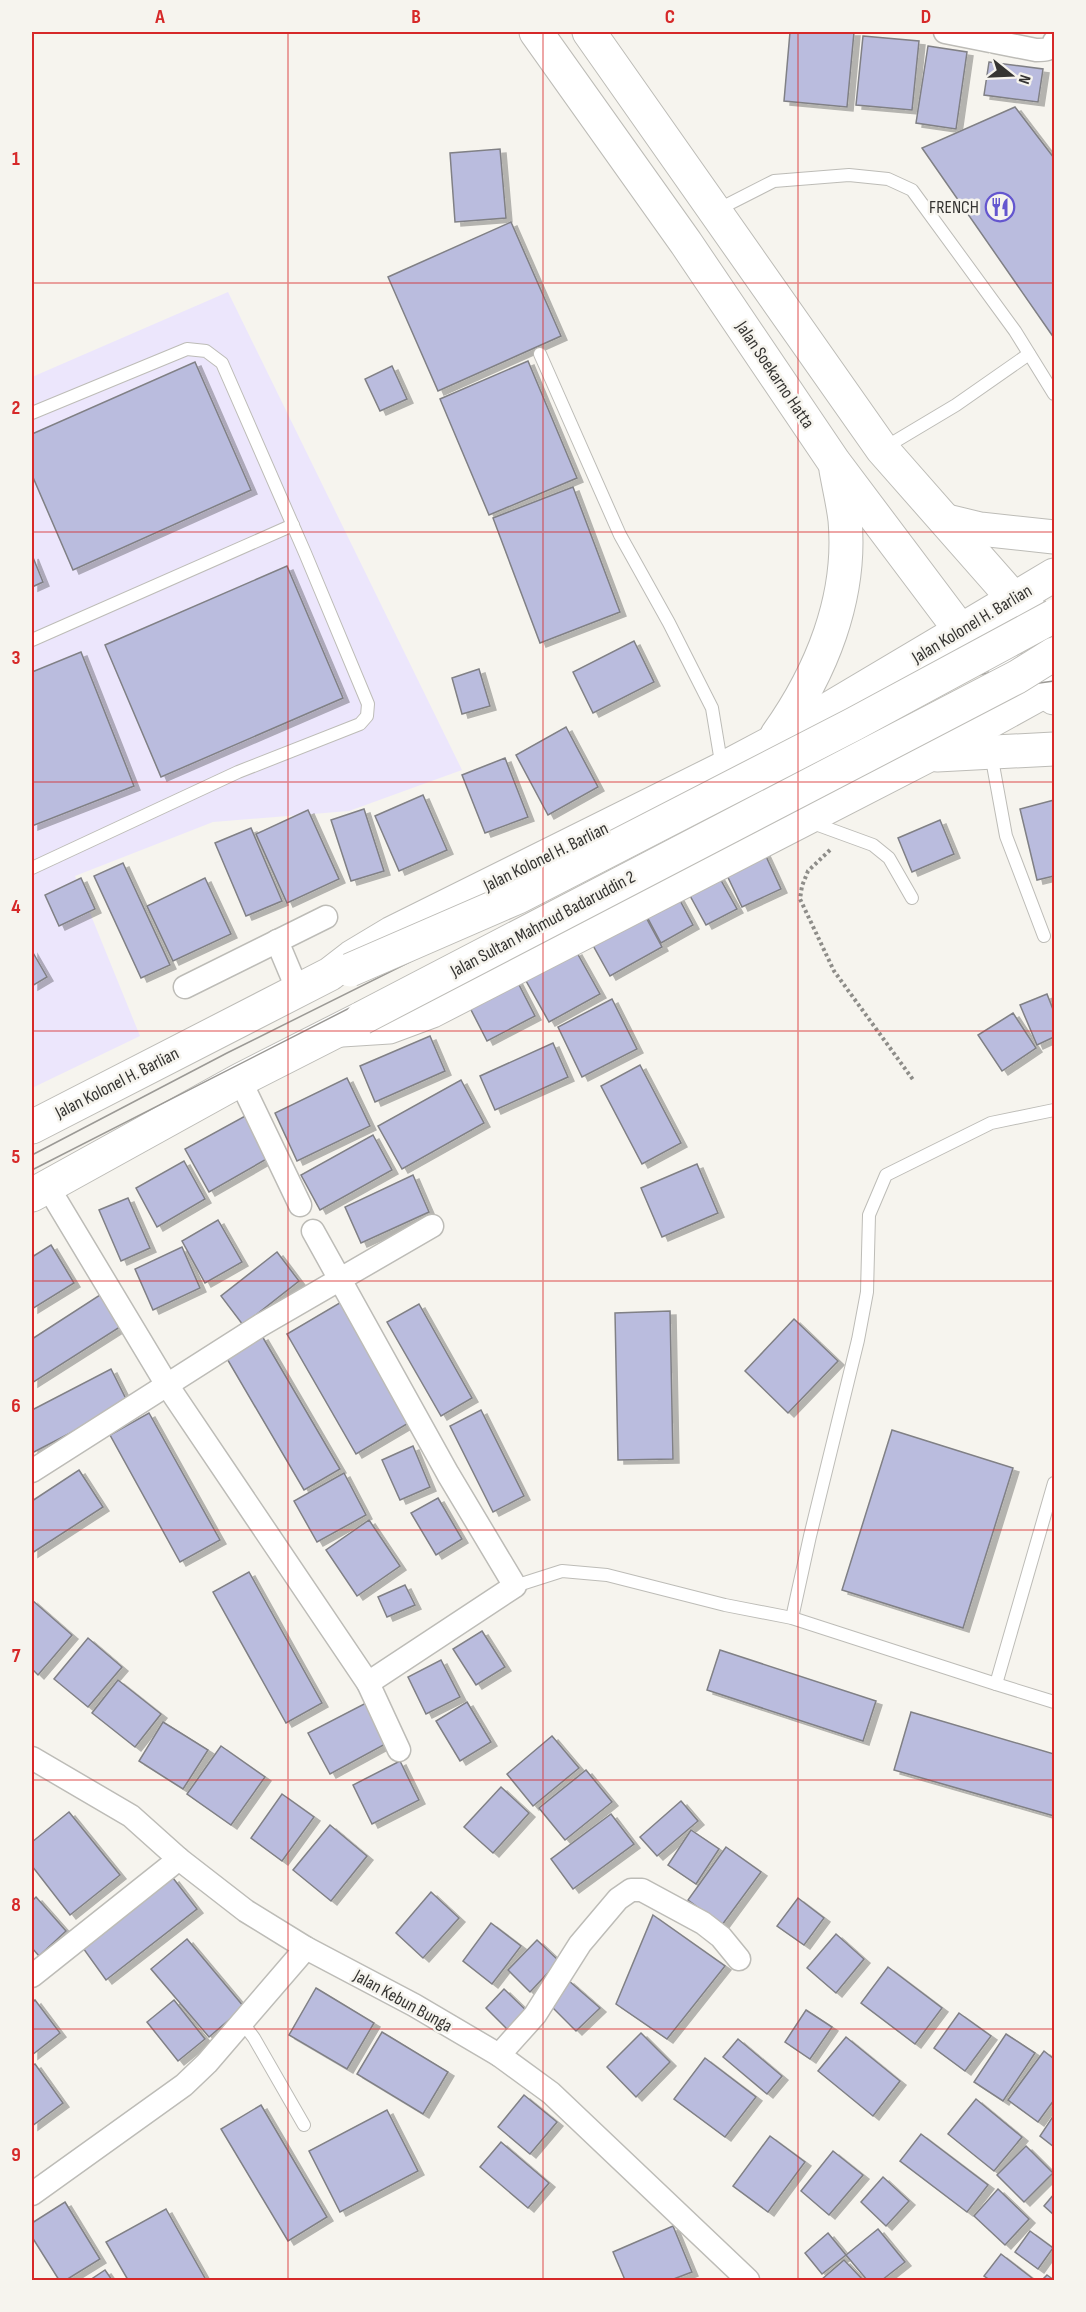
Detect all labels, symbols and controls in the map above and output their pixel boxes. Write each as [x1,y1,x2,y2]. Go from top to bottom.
text: A [154,5,165,29]
text: B [411,5,421,29]
text: C [665,5,675,29]
text: D [921,5,931,29]
north arrow [981,45,1041,105]
text: N [1013,72,1034,86]
text: 1 [12,147,20,171]
restaurant icon: FRENCH [984,191,1016,223]
place label: FRENCH [929,197,979,218]
street label: Jalan Soekarno Hatta [731,317,819,433]
text: 2 [12,396,20,420]
street label: Jalan Kolonel H. Barlian [907,580,1036,669]
text: 3 [12,646,21,670]
street label: Jalan Kolonel H. Barlian [479,818,612,897]
street label: Jalan Sultan Mahmud Badaruddin 2 [446,866,639,982]
text: 4 [11,895,21,919]
street label: Jalan Kolonel H. Barlian [51,1043,182,1124]
text: 5 [12,1145,21,1169]
text: 6 [11,1394,21,1418]
text: 7 [12,1644,21,1668]
text: 8 [11,1893,21,1917]
street label: Jalan Kebun Bunga [349,1965,456,2037]
text: 9 [11,2143,21,2167]

